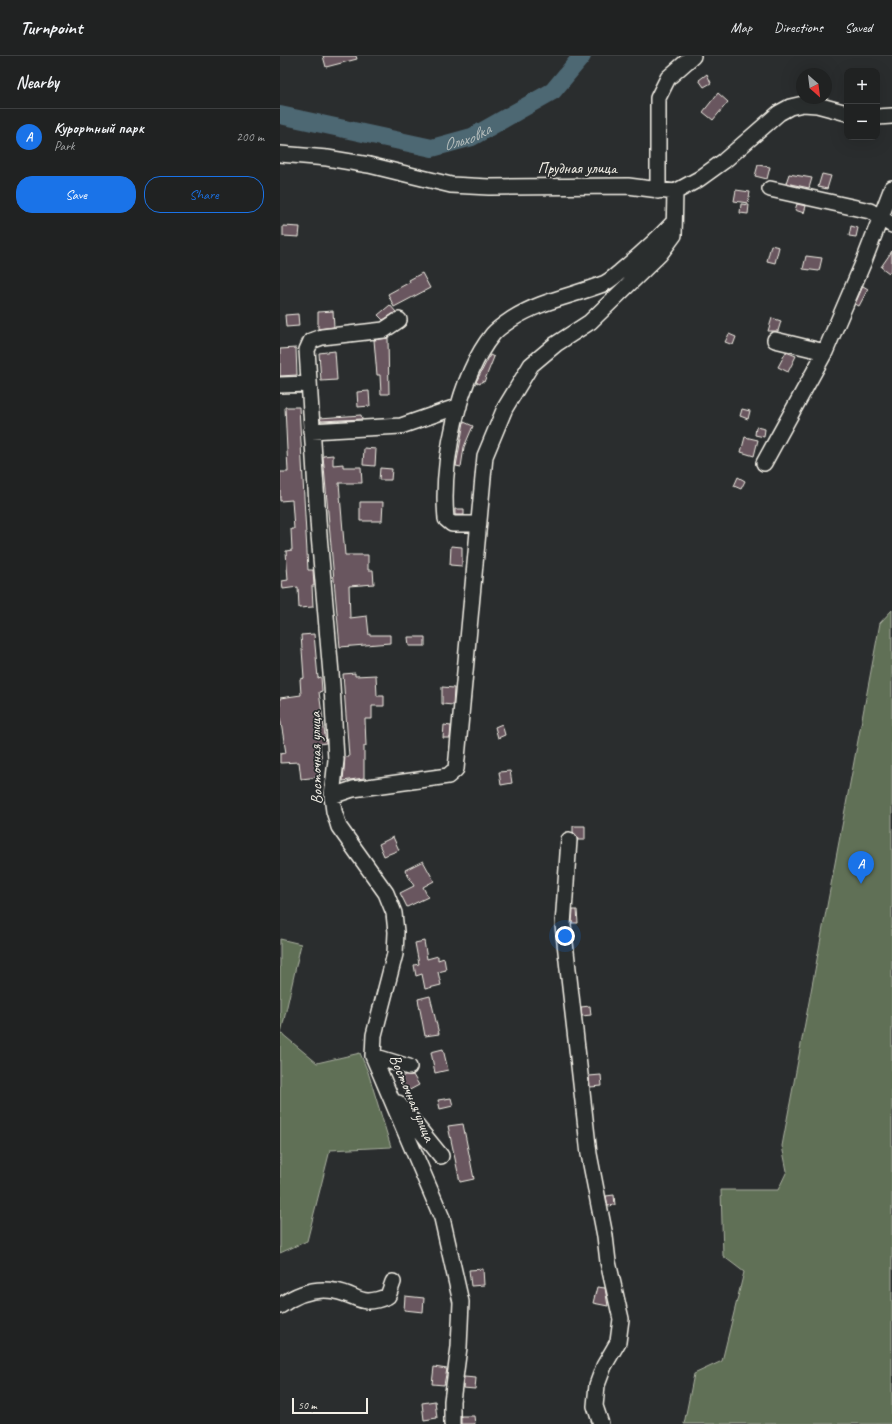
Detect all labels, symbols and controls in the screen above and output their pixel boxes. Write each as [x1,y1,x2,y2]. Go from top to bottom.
text: Turnpoint [20,16,82,40]
text: Map [731,19,752,36]
text: Directions [774,19,823,36]
text: Saved [845,19,872,36]
north arrow [796,68,832,104]
map controls [844,68,880,140]
button: + [844,68,880,104]
text: Nearby [16,72,59,93]
button: − [844,104,880,140]
water label: Ольховка [441,117,496,155]
text: Курортный парк [54,119,144,138]
text: A [26,129,32,145]
text: 200 m [236,129,264,145]
text: Park [54,138,75,154]
street label: Прудная улица [538,158,618,178]
button: Save [16,176,136,213]
button: Share [144,176,264,213]
street label: Восточная улица [305,711,327,804]
pin: A [848,851,874,884]
your location [555,926,575,946]
street label: Восточная улица [385,1051,440,1145]
scale bar [292,1396,368,1415]
text: 50 m [298,1398,317,1412]

